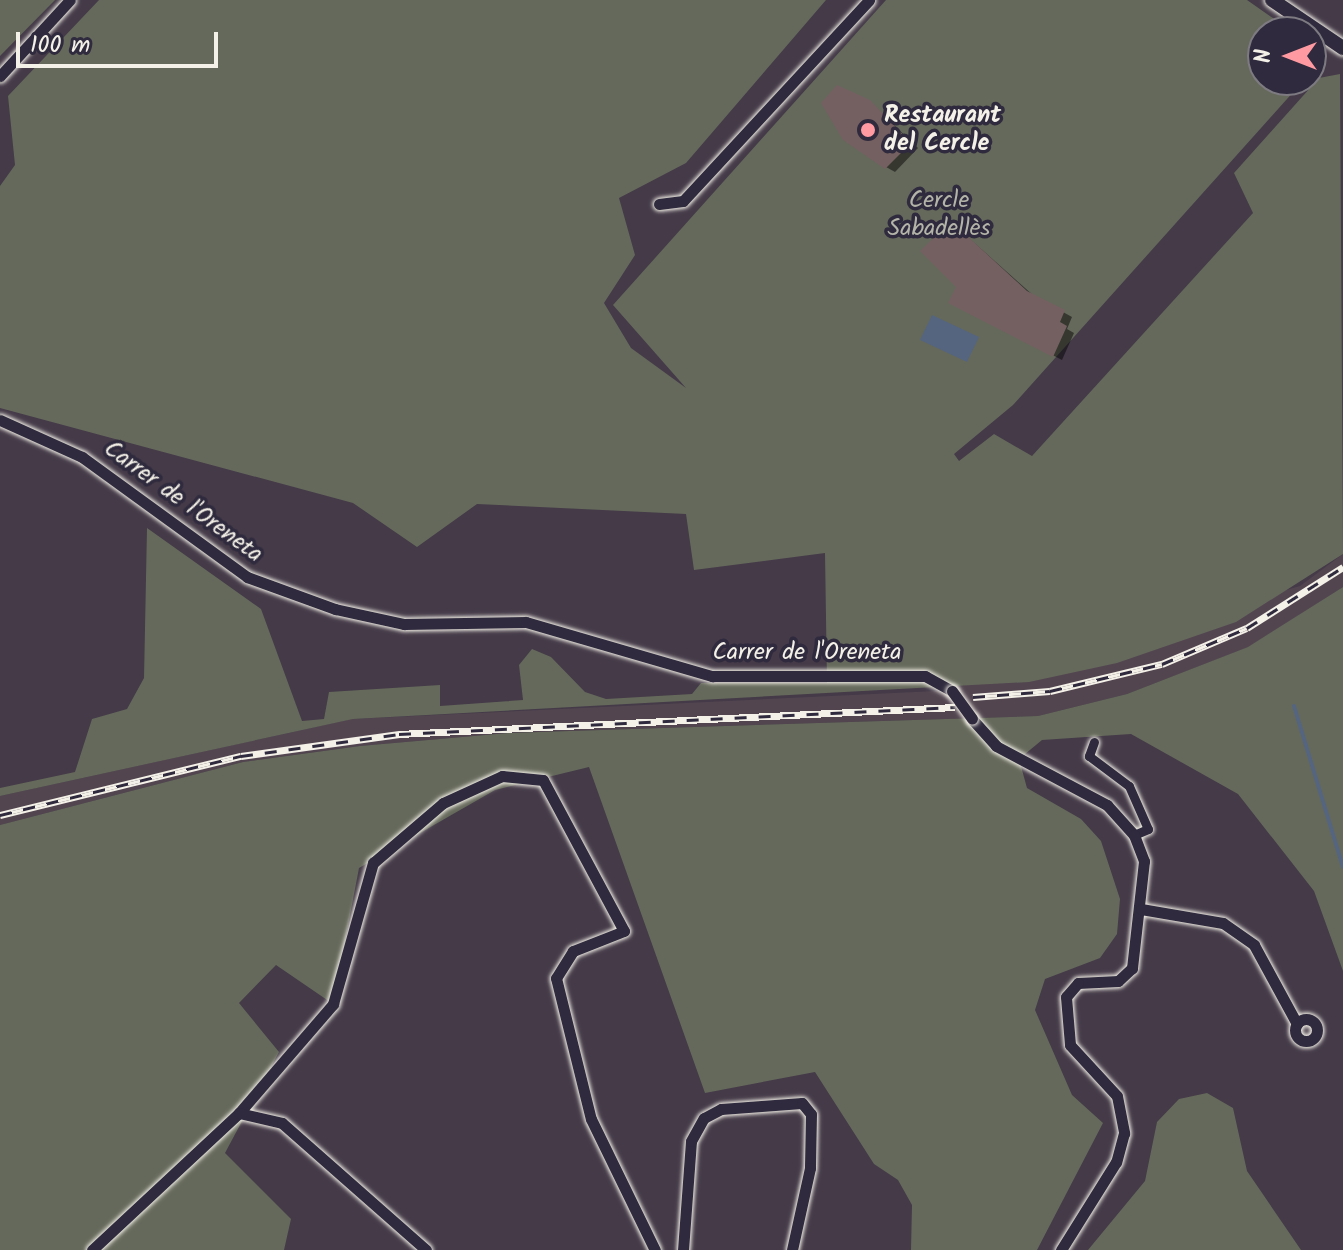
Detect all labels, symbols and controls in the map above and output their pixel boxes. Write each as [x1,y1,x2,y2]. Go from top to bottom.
scale bar [20,16,222,66]
north arrow [1247,16,1327,96]
text: 100 m [30,26,90,65]
text: N [1247,49,1282,63]
place label: Restaurant del Cercle [884,102,1001,158]
marker: Restaurant del Cercle [859,121,877,139]
park label: Cercle Sabadellès [887,187,991,243]
street label: Carrer de l'Oreneta [98,435,268,569]
street label: Carrer de l'Oreneta [712,639,902,667]

